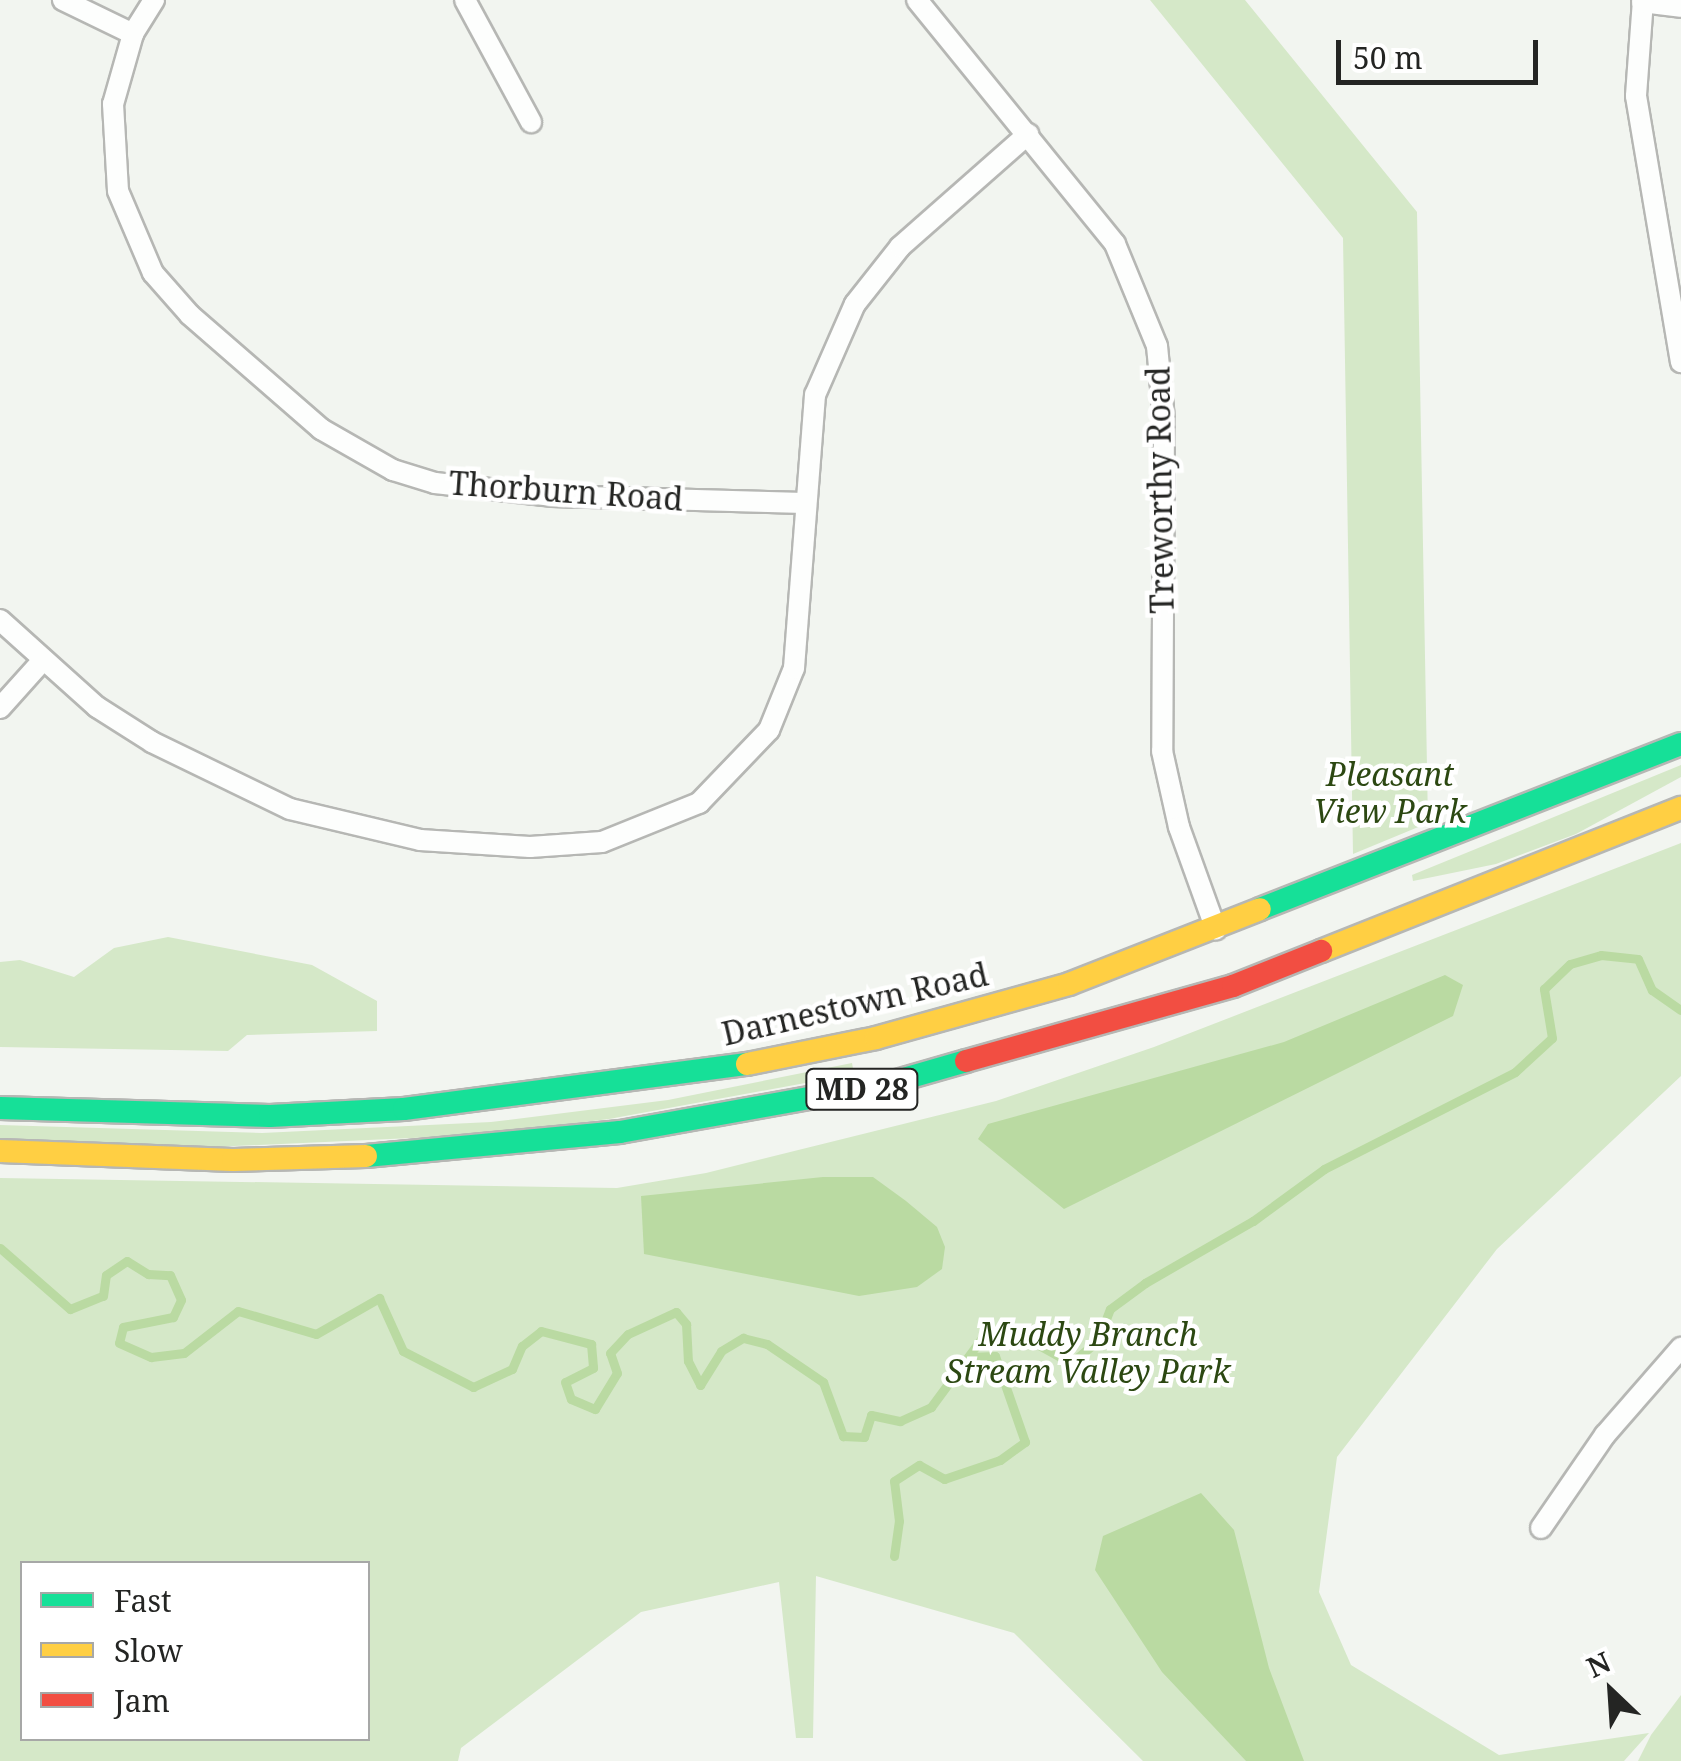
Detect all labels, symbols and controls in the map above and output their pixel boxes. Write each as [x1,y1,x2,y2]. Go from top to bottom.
scale bar [1341,20,1544,82]
text: 50 m [1353,37,1423,78]
street label: Treworthy Road [1139,366,1181,614]
street label: Thorburn Road [448,464,684,518]
park label: Pleasant View Park [1313,756,1467,831]
street label: Darnestown Road [718,955,992,1053]
road number: MD 28 [804,1064,920,1114]
park label: Muddy Branch Stream Valley Park [945,1316,1231,1391]
legend [20,1561,370,1741]
text: Fast [114,1580,171,1621]
text: Slow [114,1630,183,1671]
north arrow [1561,1641,1661,1741]
text: N [1580,1642,1616,1686]
text: Jam [114,1680,170,1721]

